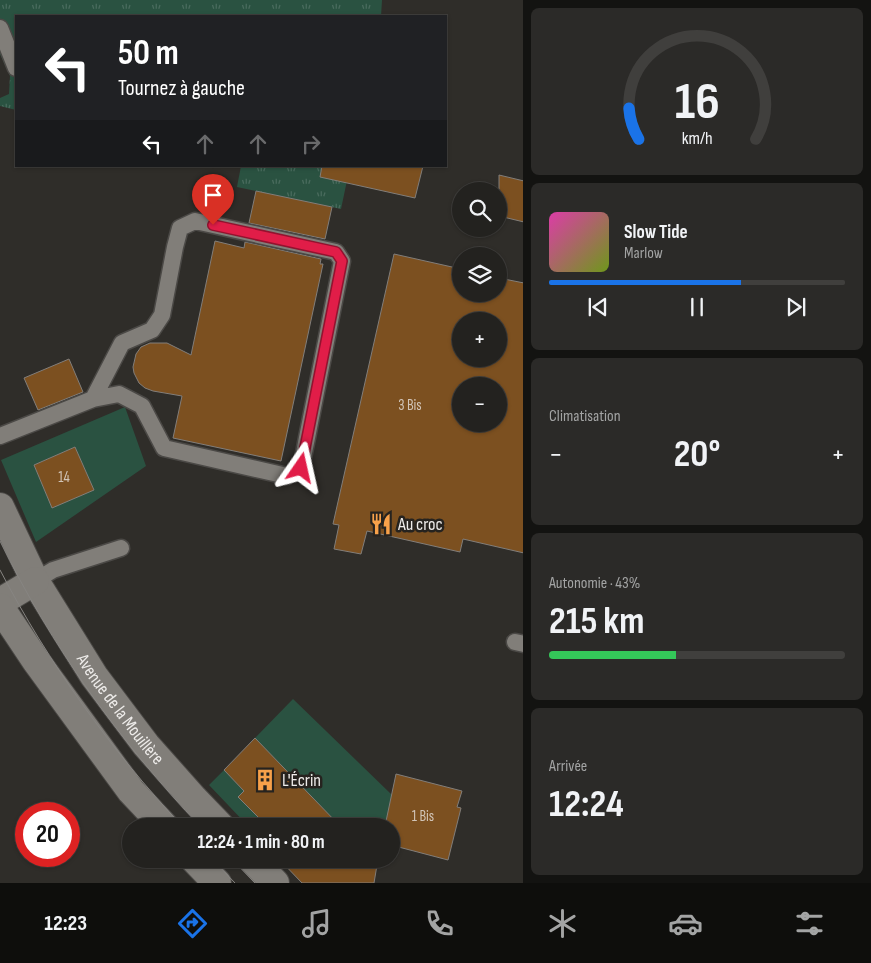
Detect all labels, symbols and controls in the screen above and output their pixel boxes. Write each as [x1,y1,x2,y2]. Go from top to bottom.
text: 50 m [118,32,179,75]
icon: left [35,35,100,100]
text: 16 [675,71,719,134]
text: Tournez à gauche [118,75,245,102]
text: km/h [682,128,712,149]
icon: left [138,130,166,158]
icon: ahead [191,130,219,158]
icon: ahead [244,130,272,158]
icon: right [297,130,325,158]
pin [192,174,234,225]
icon: arrive [199,181,227,209]
map controls [452,182,507,432]
button: search [452,182,507,237]
text: Slow Tide [624,221,688,244]
text: Marlow [624,244,663,263]
button: layers [452,247,507,302]
icon: previous [584,293,612,321]
icon: pause [683,293,711,321]
icon: next [782,293,810,321]
button: + [452,312,507,367]
button: − [452,377,507,432]
house number: 3 Bis [398,396,422,415]
text: Climatisation [549,407,621,426]
text: 20° [674,432,720,477]
text: − [549,438,563,471]
text: + [831,438,845,471]
position arrow [274,441,326,493]
house number: 14 [58,468,70,487]
restaurant icon: Au croc [368,511,394,537]
place label: Au croc [397,514,443,535]
text: Autonomie · 43% [549,574,640,593]
text: 215 km [549,599,645,644]
street label: Avenue de la Mouillère [72,649,169,769]
text: Arrivée [549,757,587,776]
building icon: L'Écrin [252,767,278,793]
place label: L'Écrin [282,770,321,791]
text: 12:24 [549,782,624,827]
speed limit sign: 20 [15,802,80,867]
house number: 1 Bis [412,807,434,826]
text: 12:24 · 1 min · 80 m [197,831,325,854]
icon: directions [175,906,210,941]
icon: music [299,906,334,941]
icon: phone [422,906,457,941]
icon: climate [545,906,580,941]
icon: car [668,906,703,941]
icon: filters [792,906,827,941]
text: 12:23 [44,910,87,937]

